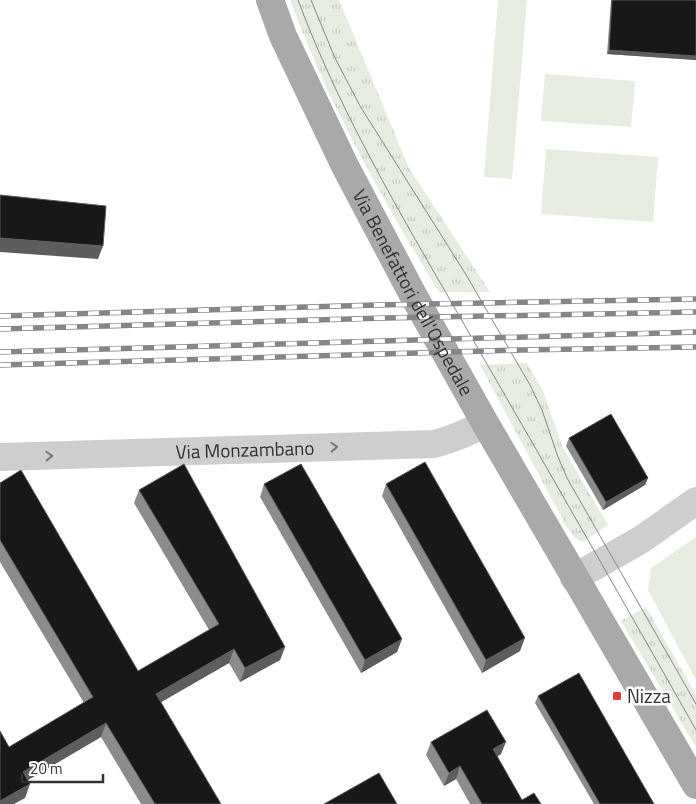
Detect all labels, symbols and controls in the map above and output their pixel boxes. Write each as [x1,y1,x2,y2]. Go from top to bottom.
street label: Via Benefattori dell'Ospedale [346,184,482,401]
street label: Via Monzambano [175,433,315,466]
one-way arrow [330,442,338,452]
one-way arrow [45,451,53,461]
place label: Nizza [627,681,671,710]
marker: Nizza [611,690,623,702]
scale bar [22,752,104,784]
text: 20 m [30,757,63,780]

